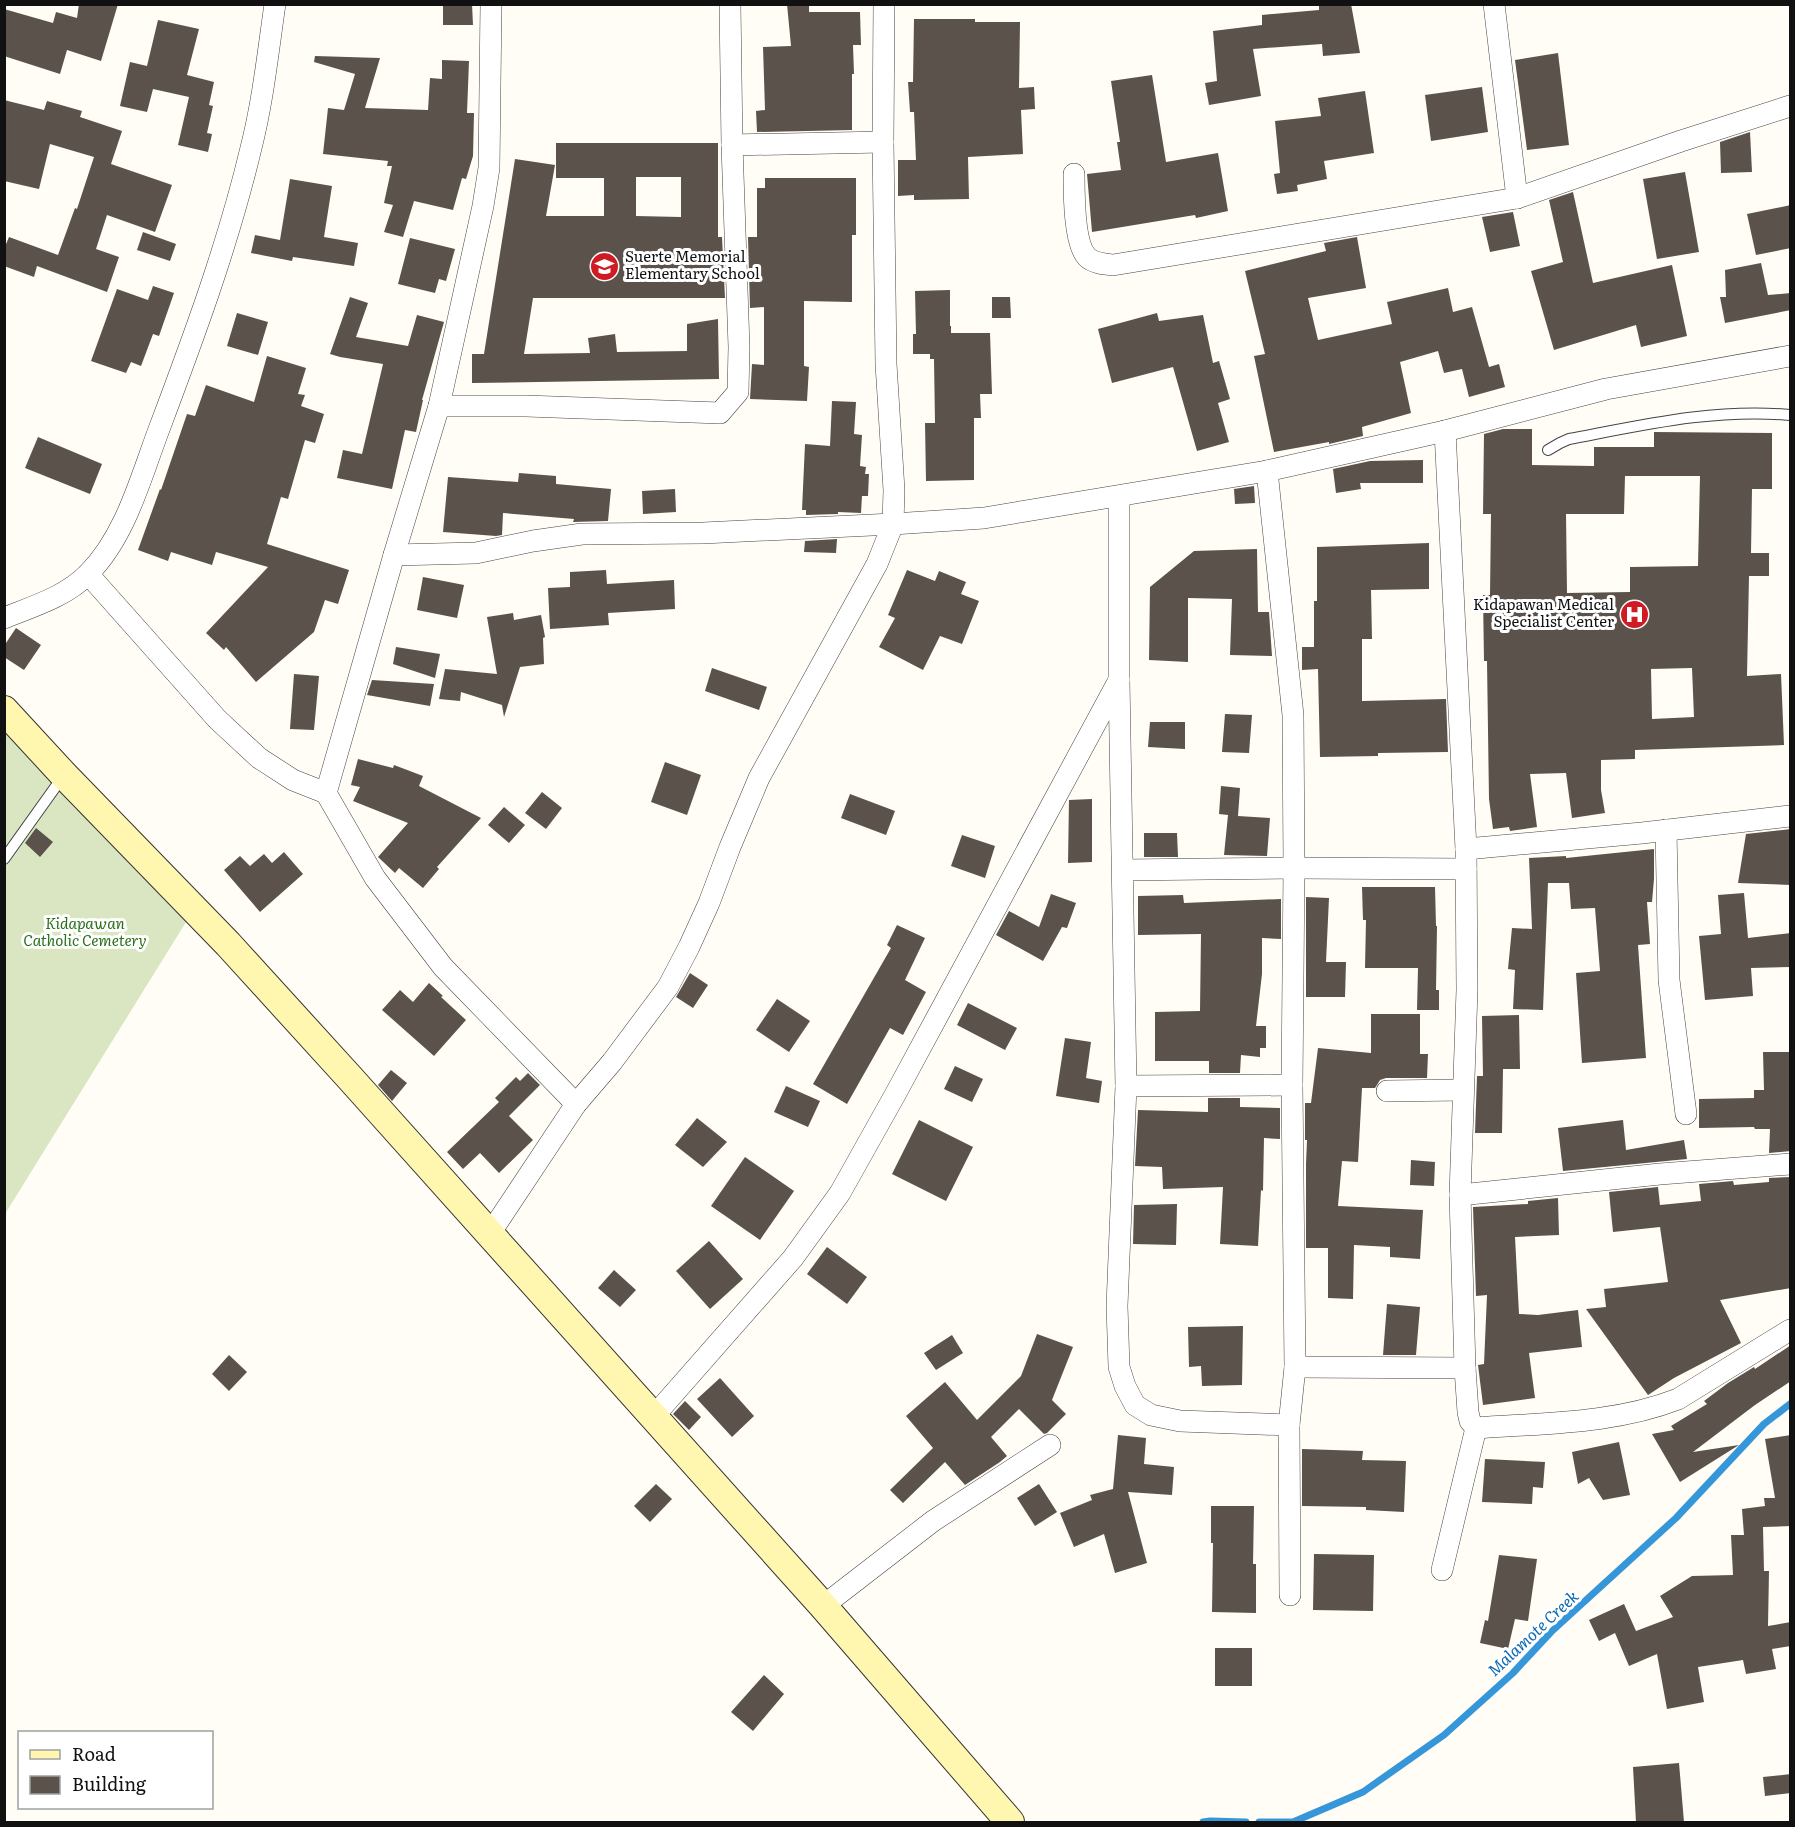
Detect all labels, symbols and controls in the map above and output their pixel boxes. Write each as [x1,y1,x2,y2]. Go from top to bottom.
place label: Suerte Memorial Elementary School [625,244,760,284]
school or university icon: Suerte Memorial Elementary School [588,250,620,282]
place label: Kidapawan Medical Specialist Center [1473,592,1614,632]
hospital icon: Kidapawan Medical Specialist Center [1619,598,1651,630]
park label: Kidapawan Catholic Cemetery [23,911,147,951]
water label: Malamote Creek [1482,1584,1583,1681]
legend [18,1731,213,1809]
text: Road [72,1740,116,1767]
text: Building [72,1770,147,1797]

